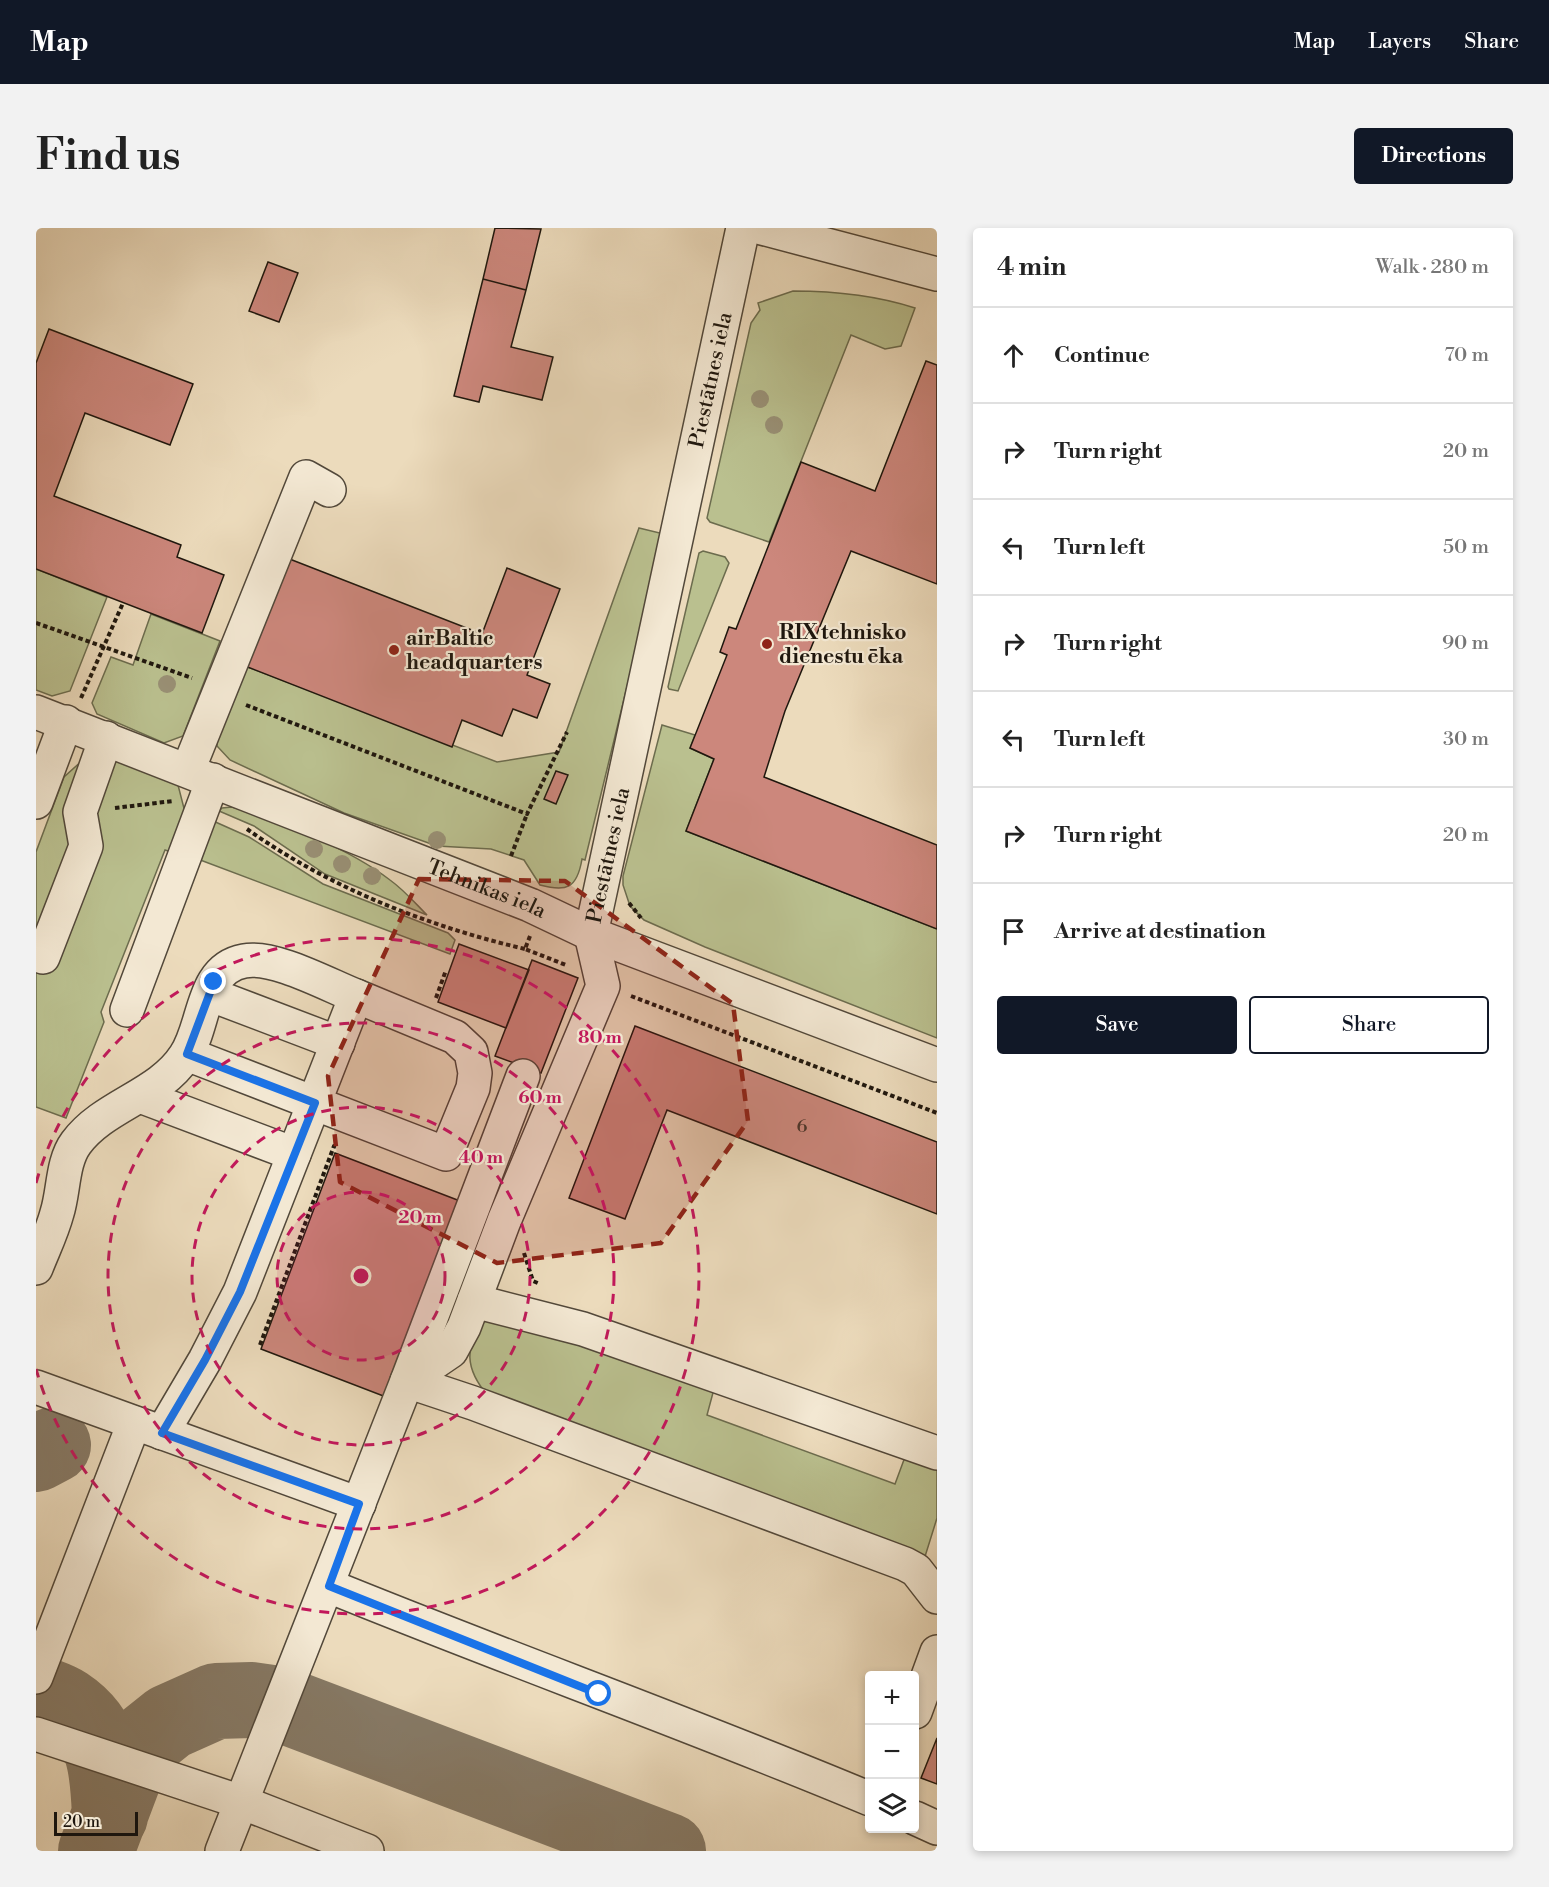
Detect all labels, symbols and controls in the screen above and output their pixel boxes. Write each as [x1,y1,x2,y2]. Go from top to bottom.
text: Map [30,25,89,60]
text: Map [1294,29,1335,55]
text: Layers [1368,29,1431,55]
text: Share [1464,29,1519,55]
button: Directions [1354,128,1513,184]
text: Find us [36,130,180,183]
text: 4 min [997,251,1067,283]
text: Walk · 280 m [1376,255,1489,280]
street label: Piestātnes iela [684,310,739,451]
icon: ahead [997,339,1030,372]
text: Continue [1054,342,1150,369]
text: 70 m [1445,343,1489,368]
icon: right [997,435,1030,468]
text: Turn right [1054,438,1162,465]
text: 20 m [1443,439,1489,464]
icon: left [997,531,1030,564]
text: Turn left [1054,534,1145,561]
text: 50 m [1443,535,1489,560]
place label: RIX tehnisko dienestu ēka [779,620,907,670]
place label: airBaltic headquarters [406,626,542,676]
icon: right [997,627,1030,660]
text: Turn right [1054,630,1162,657]
text: 90 m [1442,631,1489,656]
marker: RIX tehnisko dienestu ēka [760,637,774,651]
marker: airBaltic headquarters [387,643,401,657]
icon: left [997,723,1030,756]
text: Turn left [1054,726,1145,753]
text: 30 m [1443,727,1489,752]
street label: Piestātnes iela [582,785,636,926]
icon: right [997,819,1030,852]
text: Turn right [1054,822,1162,849]
text: 20 m [1443,823,1489,848]
street label: Tehnikas iela [423,854,550,925]
icon: arrive [997,915,1030,948]
text: Arrive at destination [1054,918,1266,945]
route end [200,968,226,994]
button: Save [997,996,1237,1054]
button: Share [1249,996,1489,1054]
text: 80 m [578,1026,623,1049]
text: 60 m [518,1086,562,1109]
house number: 6 [797,1115,808,1138]
text: 40 m [459,1146,504,1169]
text: 20 m [398,1206,442,1229]
centre of rings [351,1266,371,1286]
map controls [865,1671,919,1833]
button: + [865,1671,919,1725]
route start [585,1680,611,1706]
button: − [865,1725,919,1779]
button: layers [865,1779,919,1833]
scale bar [54,1809,138,1836]
text: 20 m [63,1812,100,1832]

